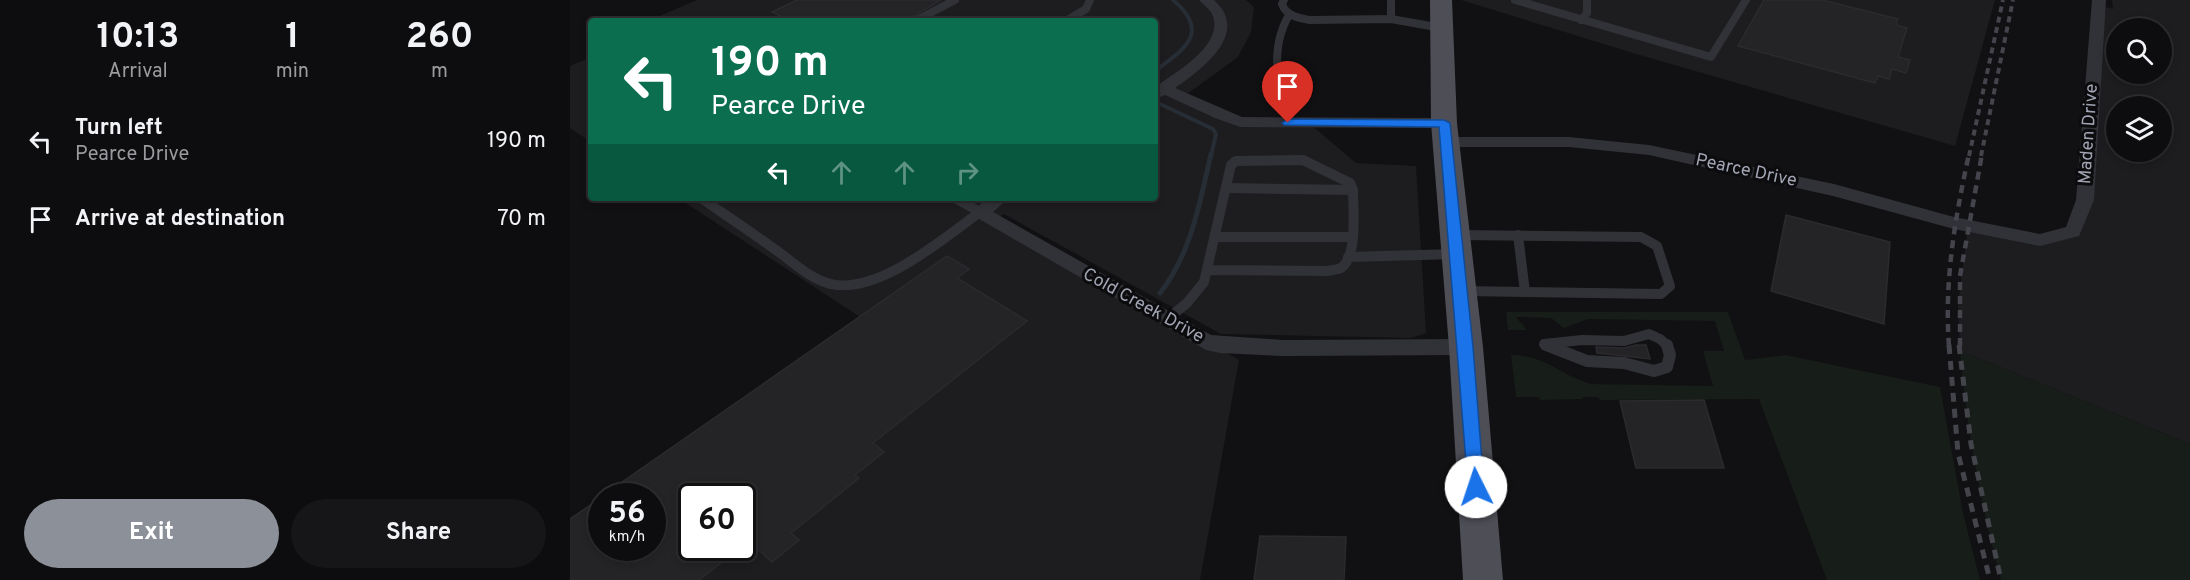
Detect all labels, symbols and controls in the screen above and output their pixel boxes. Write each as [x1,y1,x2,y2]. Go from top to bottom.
text: 10:13 [97,15,179,61]
text: 1 [285,15,300,61]
text: 260 [406,15,473,61]
map controls [2106,18,2172,162]
button: search [2106,18,2172,84]
text: 190 m [711,38,829,91]
icon: left [612,42,690,120]
text: Arrival [108,59,168,85]
text: min [276,59,309,85]
text: m [431,59,448,85]
pin [1262,61,1313,123]
icon: arrive [1271,70,1304,103]
street label: Maden Drive [2074,83,2104,185]
text: Pearce Drive [711,90,865,124]
button: layers [2106,96,2172,162]
text: Turn left [75,115,163,142]
icon: left [24,125,57,158]
text: 190 m [487,128,546,155]
text: Pearce Drive [75,142,189,168]
street label: Pearce Drive [1693,149,1799,193]
icon: left [762,156,795,189]
icon: ahead [825,156,858,189]
icon: ahead [888,156,921,189]
icon: right [951,156,984,189]
icon: arrive [24,203,57,236]
text: Arrive at destination [75,206,285,233]
text: 70 m [497,206,546,233]
street label: Cold Creek Drive [1078,263,1208,349]
position arrow [1444,455,1508,519]
speed limit sign: 60 [678,483,756,561]
text: 56 [609,496,645,533]
button: Exit [24,499,279,568]
button: Share [291,499,546,568]
text: km/h [609,528,645,547]

